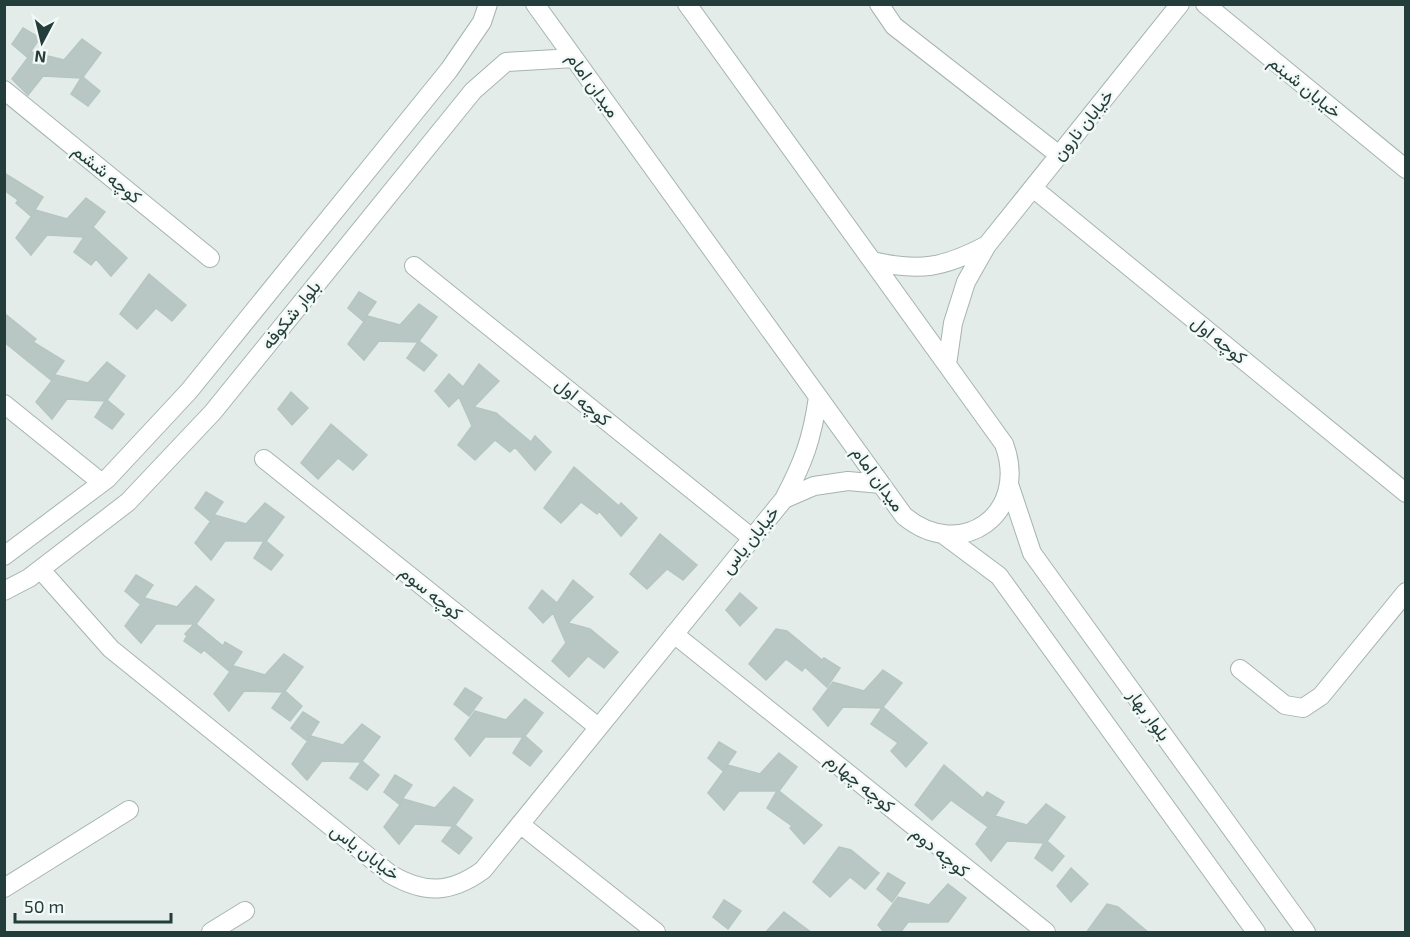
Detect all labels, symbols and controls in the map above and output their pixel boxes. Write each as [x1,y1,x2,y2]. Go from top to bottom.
north arrow [12,12,72,72]
text: N [33,47,47,68]
street label: میدان امام [561,48,625,122]
street label: خیابان شبنم [1263,50,1347,124]
street label: خیابان نارون [1047,84,1118,165]
street label: کوچه ششم [68,139,147,209]
street label: بلوار شکوفه [256,275,325,354]
street label: کوچه اول [1186,310,1252,370]
street label: کوچه اول [550,372,616,432]
street label: میدان امام [846,442,910,516]
street label: خیابان یاس [715,501,784,578]
street label: کوچه سوم [395,560,467,626]
street label: بلوار بهار [1122,683,1176,745]
street label: کوچه چهارم [820,748,900,818]
street label: خیابان یاس [326,818,405,885]
street label: کوچه دوم [906,821,974,883]
scale bar [15,886,171,924]
text: 50 m [24,895,64,917]

